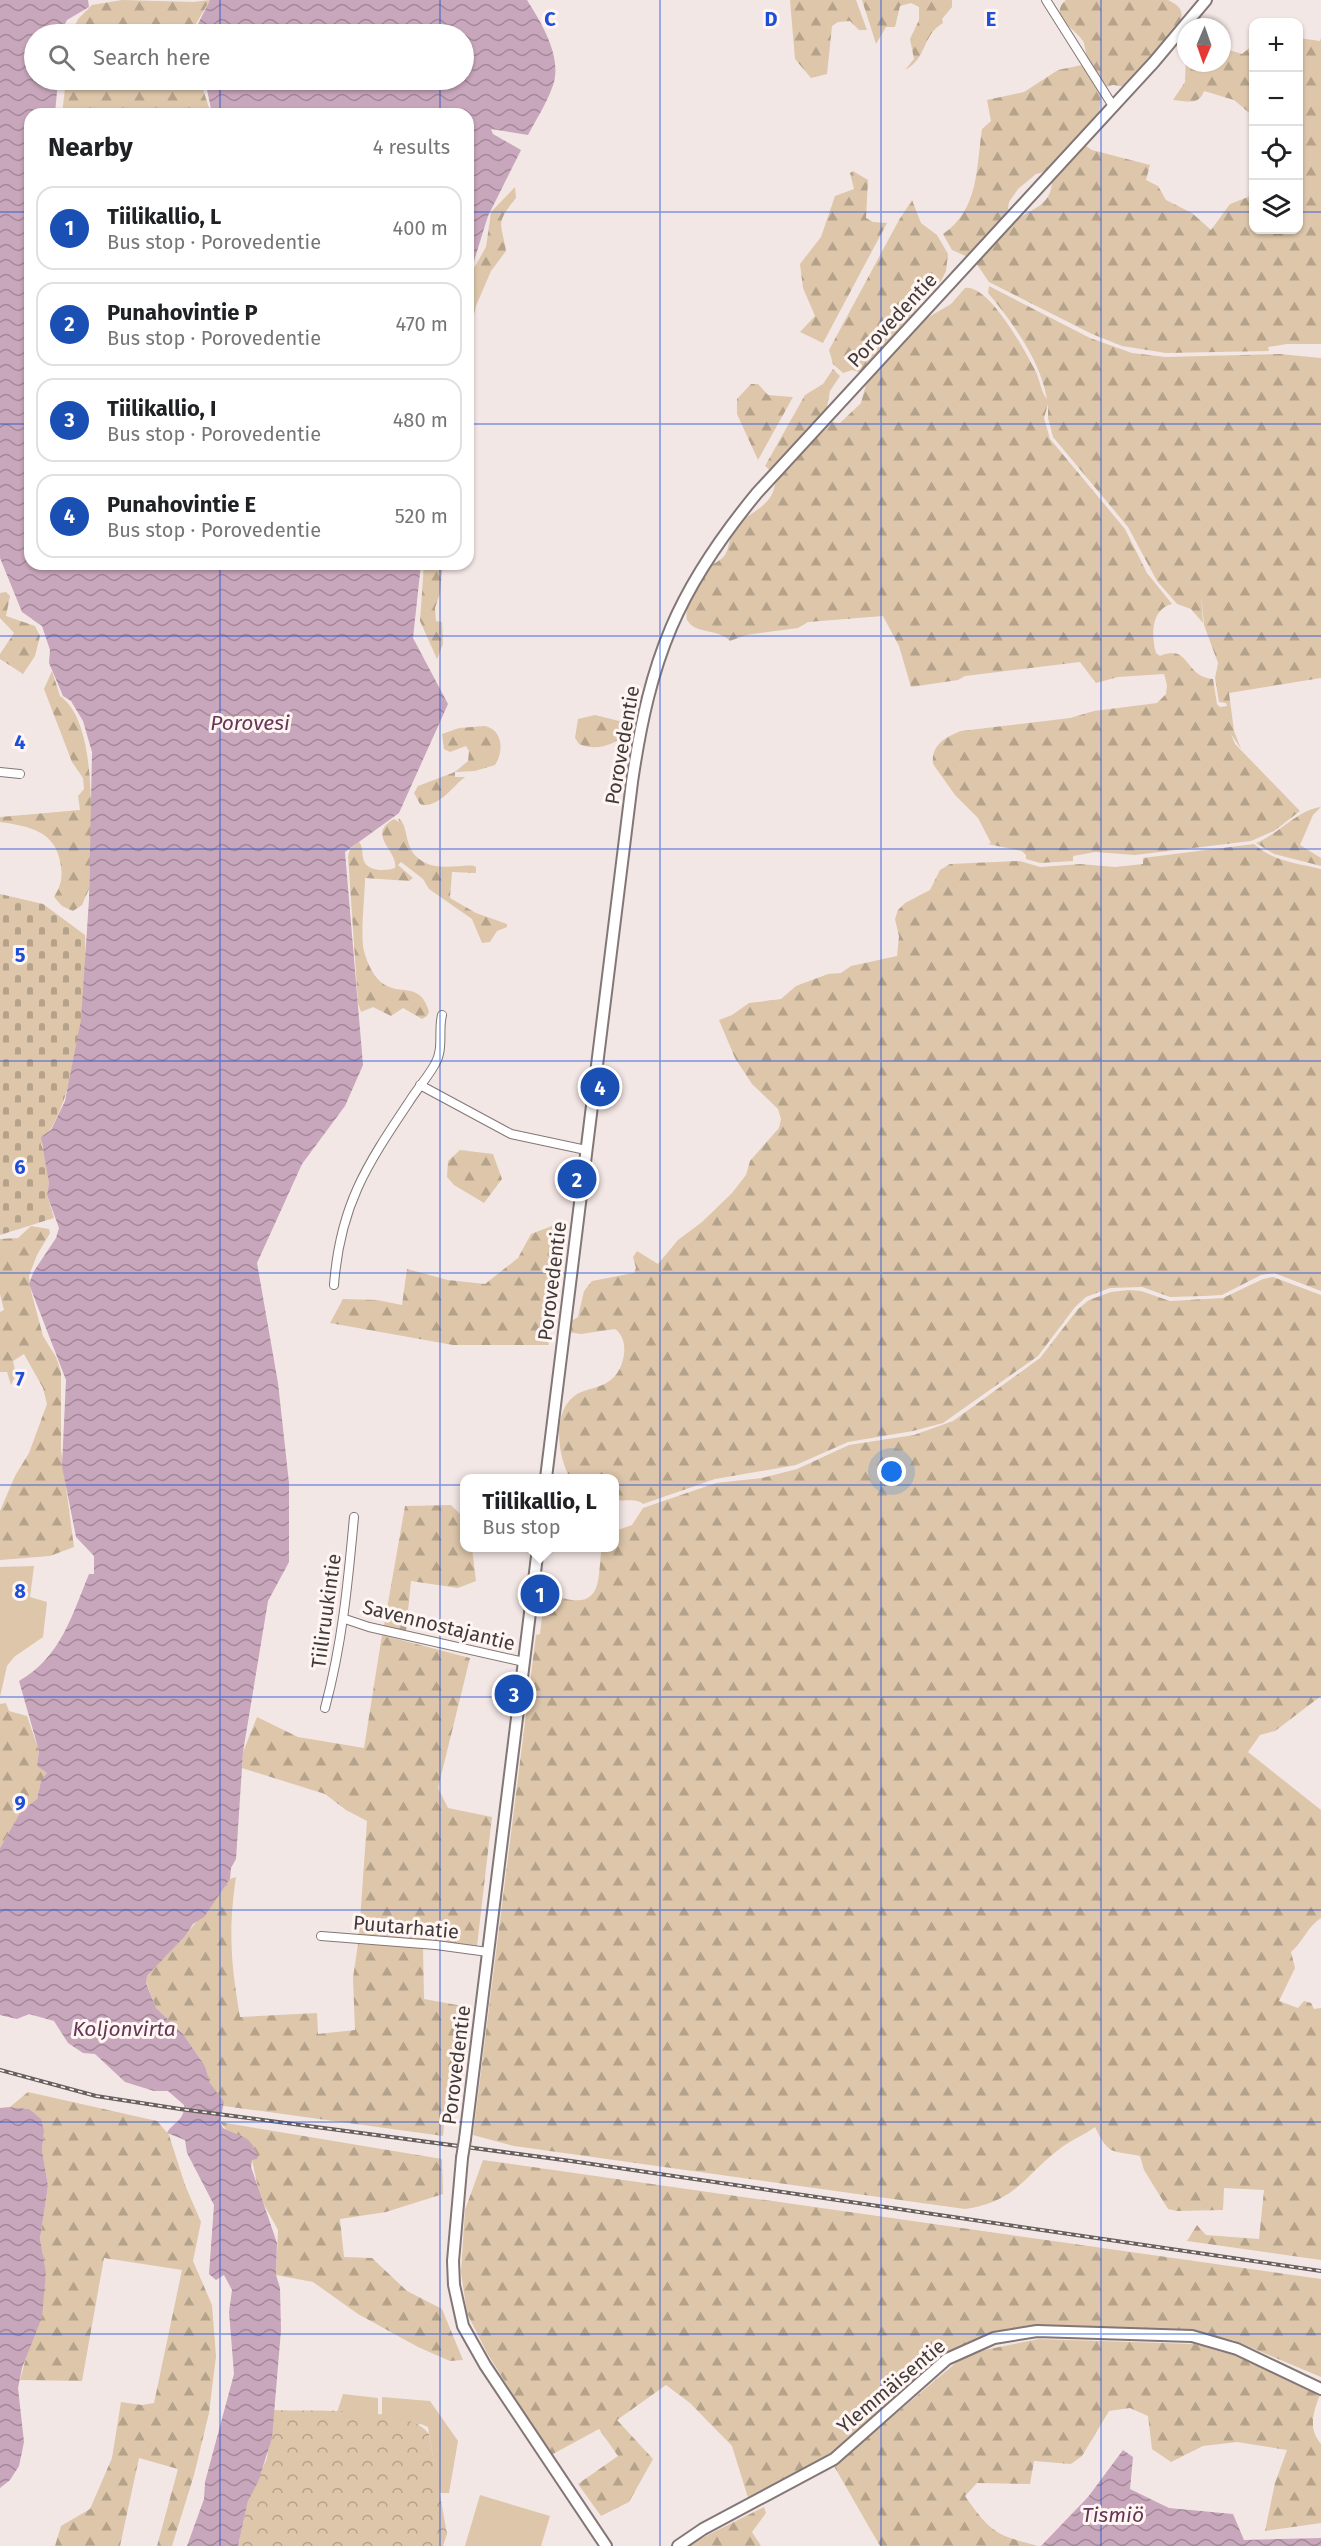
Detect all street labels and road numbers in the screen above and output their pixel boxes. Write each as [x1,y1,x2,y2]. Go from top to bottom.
street label: Porovedentie [842,268,942,372]
street label: Porovedentie [600,684,644,806]
street label: Porovedentie [533,1220,571,1342]
street label: Tiiliruukintie [306,1552,346,1670]
street label: Savennostajantie [360,1594,518,1656]
street label: Puutarhatie [352,1910,460,1944]
street label: Porovedentie [437,2004,475,2126]
street label: Ylemmäisentie [832,2334,950,2438]

